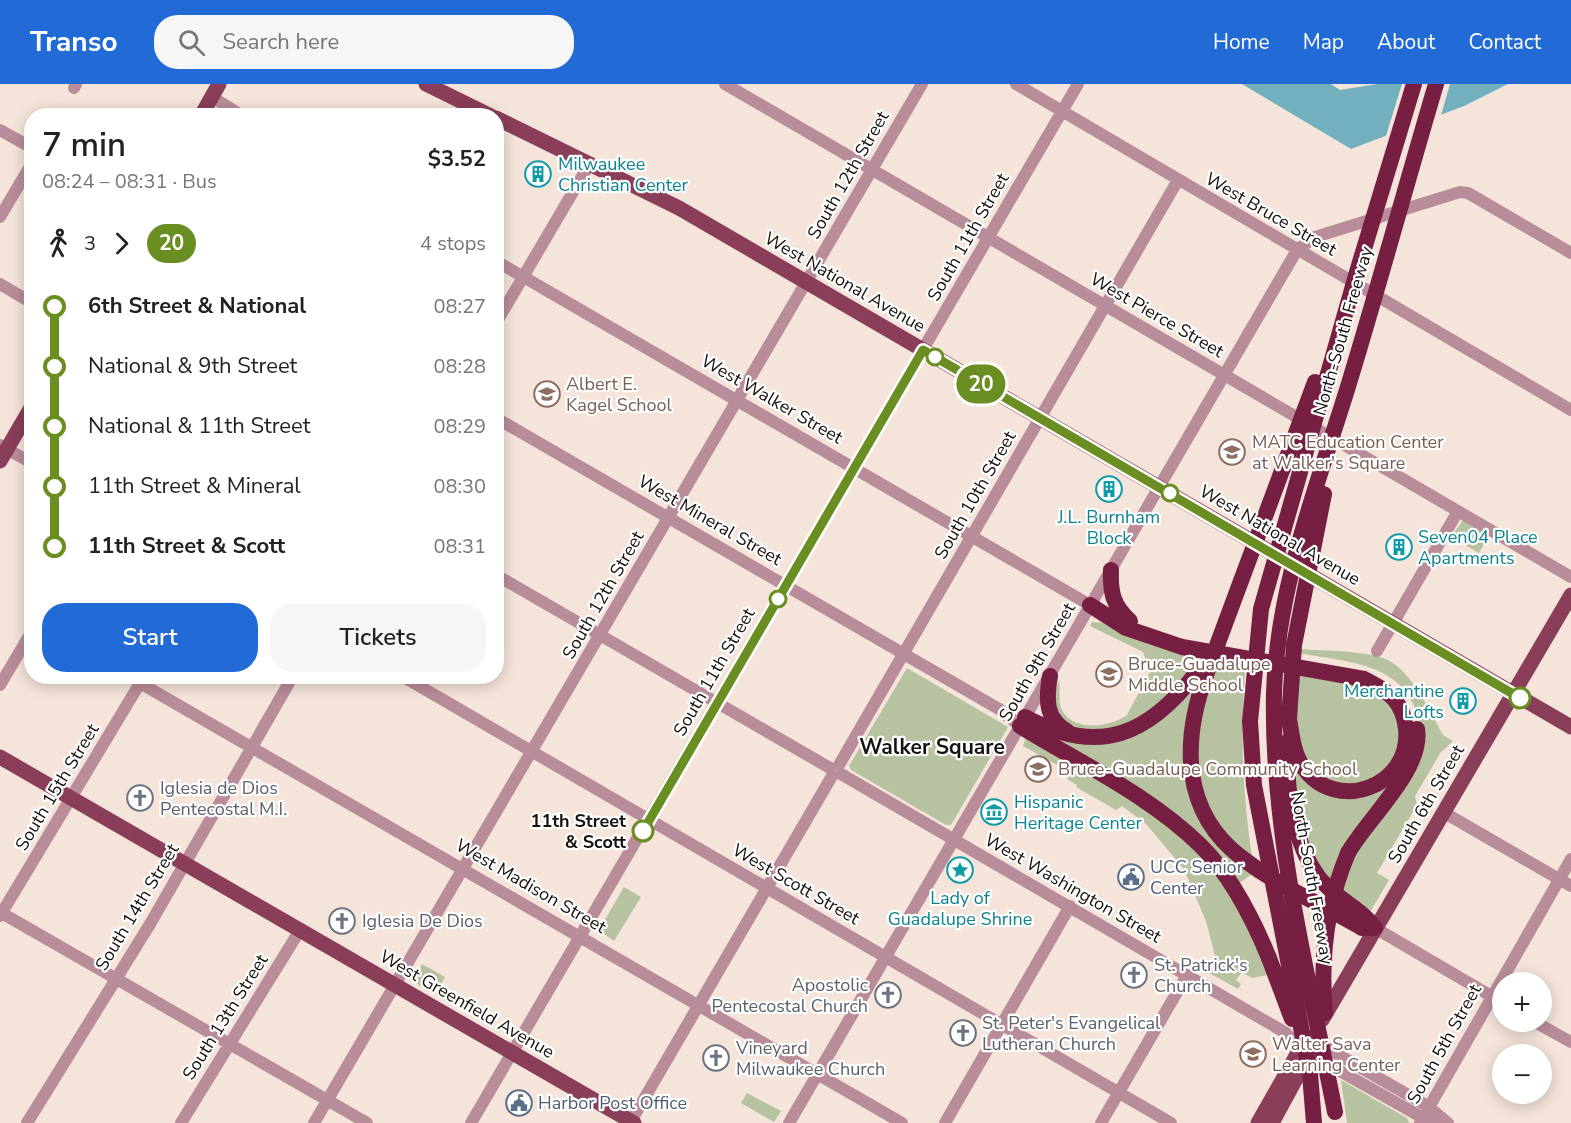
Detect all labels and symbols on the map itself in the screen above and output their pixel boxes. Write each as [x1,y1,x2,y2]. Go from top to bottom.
street label: South 12th Street [802,106,895,243]
place label: Milwaukee Christian Center [558,152,688,197]
building icon: Milwaukee Christian Center [523,159,553,189]
street label: West Bruce Street [1201,167,1342,262]
street label: South 11th Street [922,168,1015,305]
street label: West National Avenue [760,226,930,338]
street label: North-South Freeway [1307,243,1379,418]
street label: West Pierce Street [1086,267,1229,363]
unlabelled marker [926,348,944,366]
street label: West Walker Street [697,349,848,450]
line badge: 20 [954,364,1008,404]
place label: Albert E. Kagel School [566,372,673,417]
school or university icon: Albert E. Kagel School [532,379,562,409]
street label: South 10th Street [929,426,1022,563]
place label: MATC Education Center at Walker's Square [1252,430,1444,475]
school or university icon: MATC Education Center at Walker's Square [1217,437,1247,467]
street label: West Mineral Street [634,469,787,571]
building icon: J.L. Burnham Block [1094,474,1124,504]
street label: West National Avenue [1195,479,1365,591]
unlabelled marker [1161,484,1179,502]
place label: J.L. Burnham Block [1057,505,1160,550]
place label: Seven04 Place Apartments [1418,525,1538,570]
street label: South 12th Street [557,526,650,663]
building icon: Seven04 Place Apartments [1384,532,1414,562]
unlabelled marker [769,590,787,608]
street label: South 9th Street [993,598,1081,726]
street label: South 11th Street [668,603,761,740]
place label: Bruce-Guadalupe Middle School [1128,652,1271,697]
school or university icon: Bruce-Guadalupe Middle School [1094,659,1124,689]
place label: Merchantine Lofts [1344,679,1444,724]
building icon: Merchantine Lofts [1448,686,1478,716]
unlabelled marker [1509,687,1531,709]
street label: South 15th Street [10,718,105,855]
district label: Walker Square [859,733,1005,761]
street label: South 6th Street [1382,740,1470,868]
school or university icon: Bruce-Guadalupe Community School [1023,754,1053,784]
place label: Bruce-Guadalupe Community School [1058,757,1358,781]
place label: Iglesia de Dios Pentecostal M.I. [160,776,287,821]
church icon: Iglesia de Dios Pentecostal M.I. [125,783,155,813]
place label: Hispanic Heritage Center [1014,790,1143,835]
street label: North-South Freeway [1285,790,1339,967]
museum icon: Hispanic Heritage Center [979,797,1009,827]
place label: 11th Street & Scott [531,809,626,854]
marker: 11th Street & Scott [632,820,654,842]
street label: West Washington Street [980,828,1166,949]
street label: West Madison Street [451,833,611,939]
street label: South 14th Street [90,838,185,975]
street label: West Scott Street [728,838,865,931]
place icon: Lady of Guadalupe Shrine [945,855,975,885]
place label: UCC Senior Center [1150,855,1244,900]
public building icon: UCC Senior Center [1116,862,1146,892]
place label: Lady of Guadalupe Shrine [888,886,1032,931]
church icon: Iglesia De Dios [327,906,357,936]
place label: Iglesia De Dios [362,909,483,933]
street label: West Greenfield Avenue [375,944,559,1064]
street label: South 13th Street [177,949,274,1084]
place label: St. Patrick's Church [1154,953,1248,998]
church icon: St. Patrick's Church [1119,960,1149,990]
place label: Apostolic Pentecostal Church [712,973,868,1018]
street label: South 5th Street [1401,979,1487,1108]
church icon: Apostolic Pentecostal Church [873,980,903,1010]
place label: St. Peter's Evangelical Lutheran Church [982,1011,1161,1056]
church icon: St. Peter's Evangelical Lutheran Church [948,1018,978,1048]
place label: Walter Sava Learning Center [1272,1032,1401,1077]
place label: Vineyard Milwaukee Church [735,1036,885,1081]
school or university icon: Walter Sava Learning Center [1238,1039,1268,1069]
church icon: Vineyard Milwaukee Church [701,1043,731,1073]
public building icon: Harbor Post Office [504,1088,534,1118]
place label: Harbor Post Office [538,1091,687,1115]

